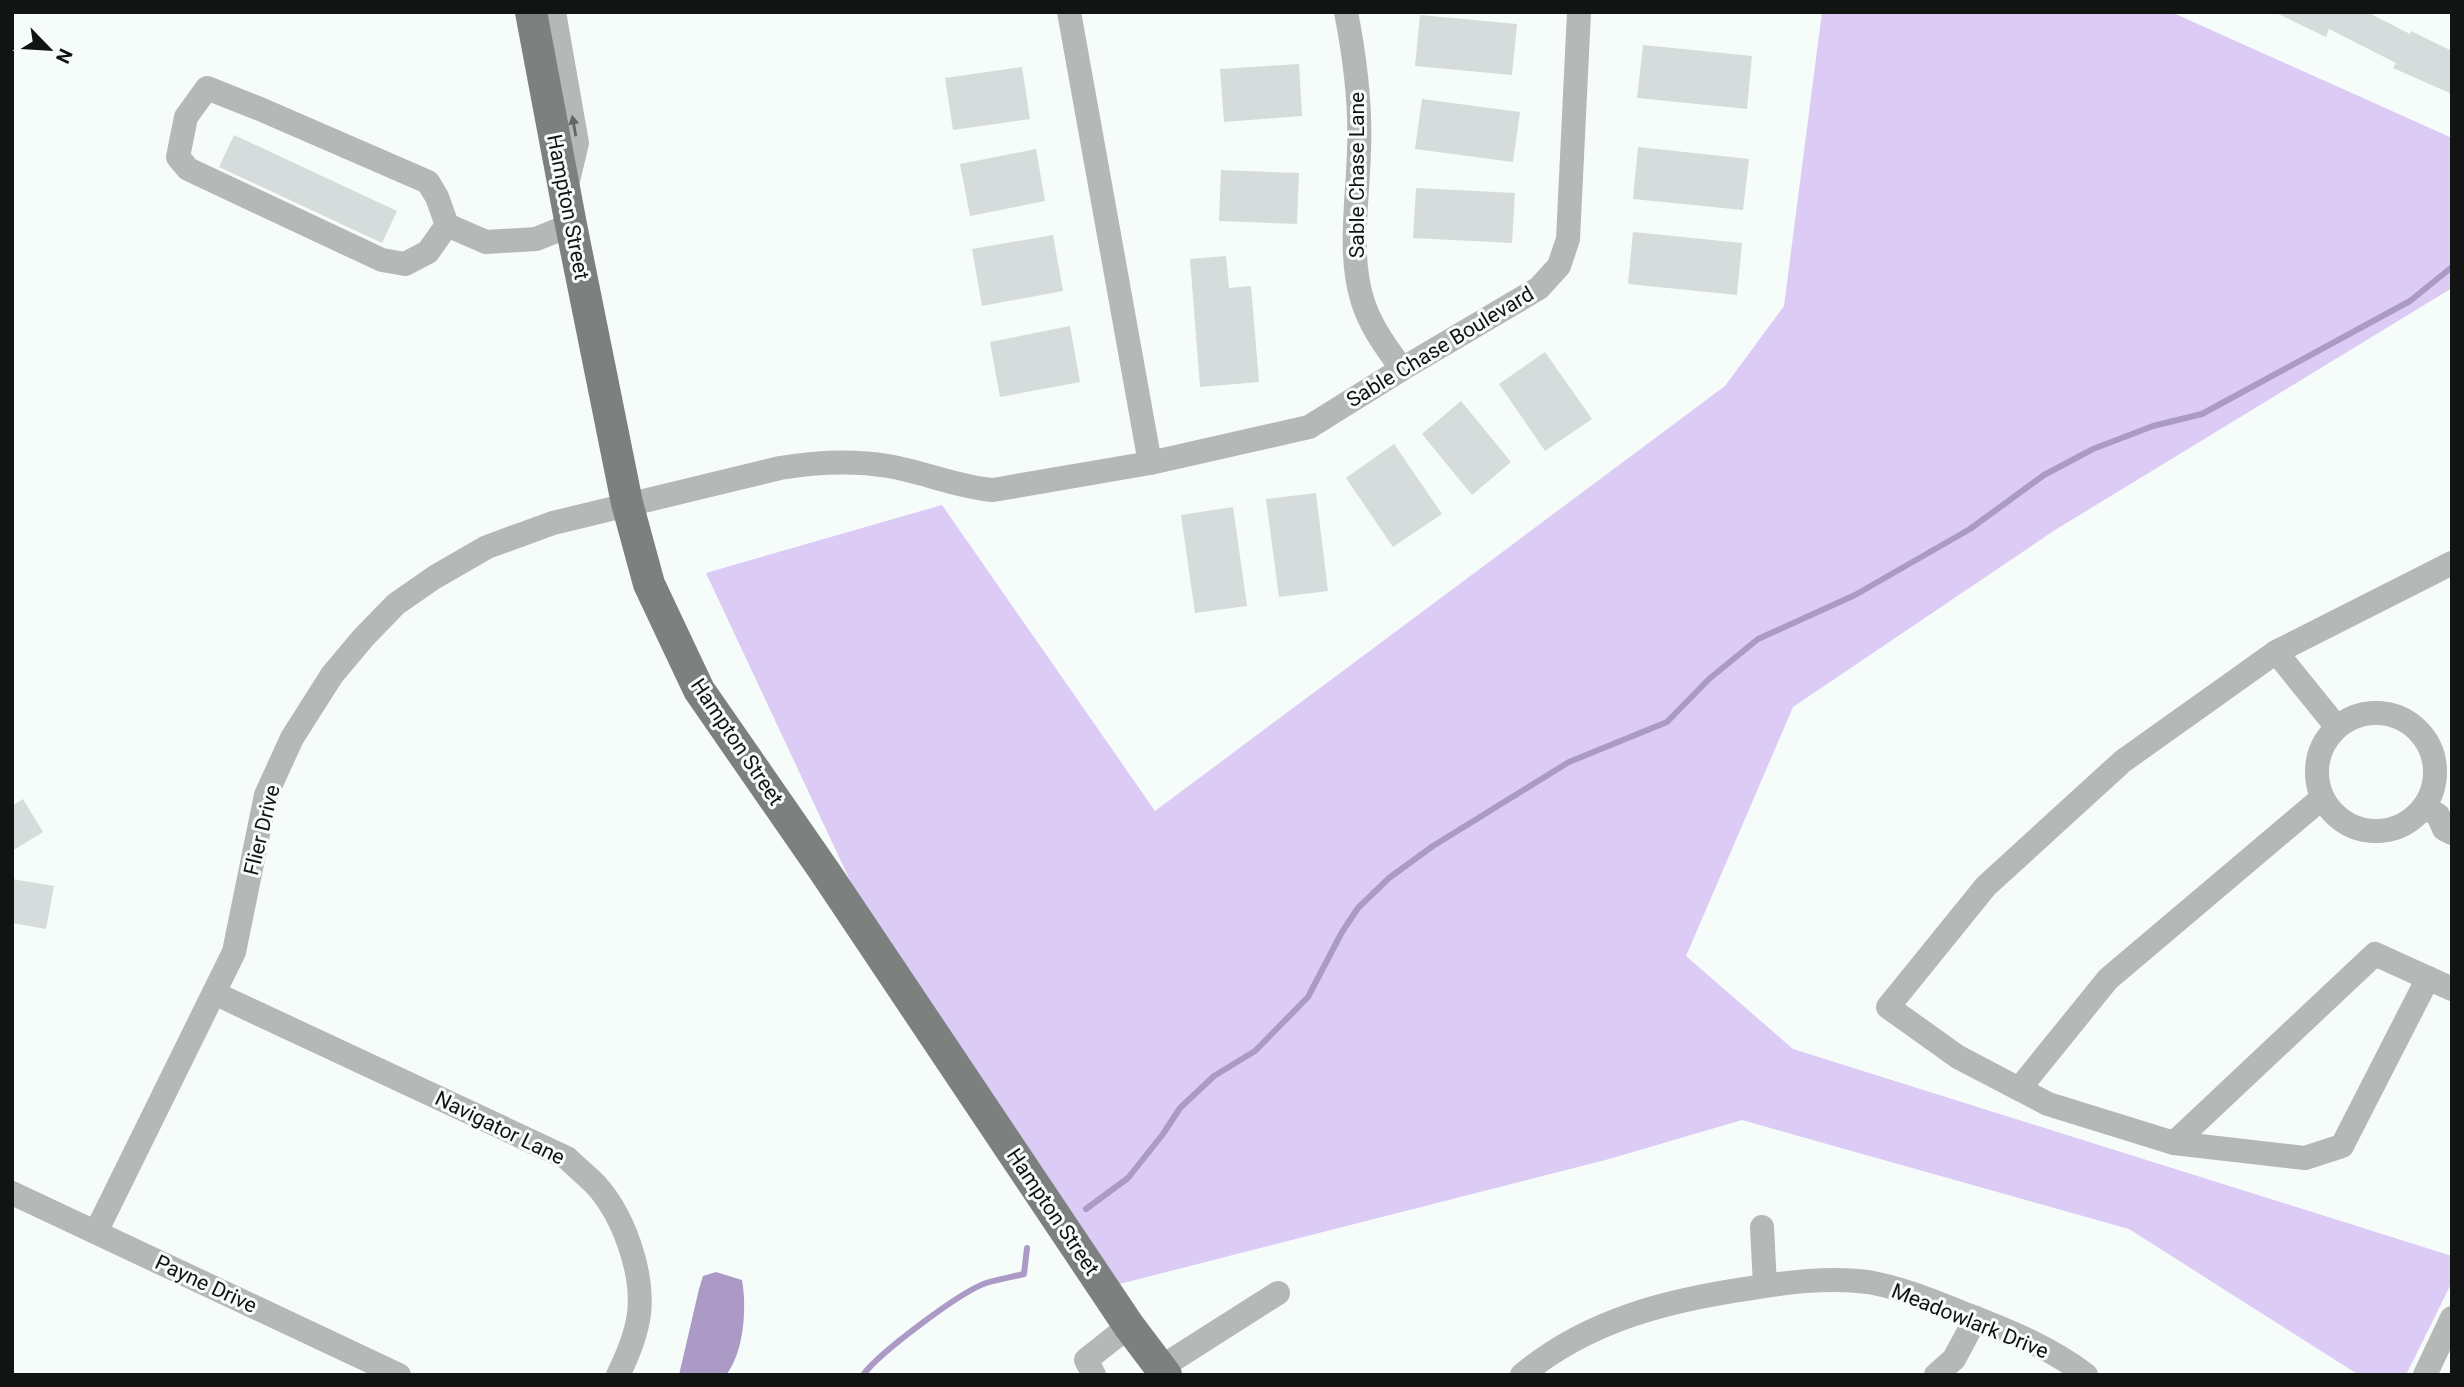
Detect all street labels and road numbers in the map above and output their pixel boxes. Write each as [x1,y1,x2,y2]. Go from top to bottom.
street label: Sable Chase Lane [1345,92,1369,258]
street label: Hampton Street [542,132,594,282]
street label: Sable Chase Boulevard [1342,282,1538,412]
street label: Hampton Street [686,674,788,810]
street label: Flier Drive [239,782,285,878]
street label: Navigator Lane [431,1086,569,1170]
street label: Hampton Street [1002,1144,1104,1280]
street label: Payne Drive [151,1250,261,1318]
street label: Meadowlark Drive [1888,1279,2052,1363]

